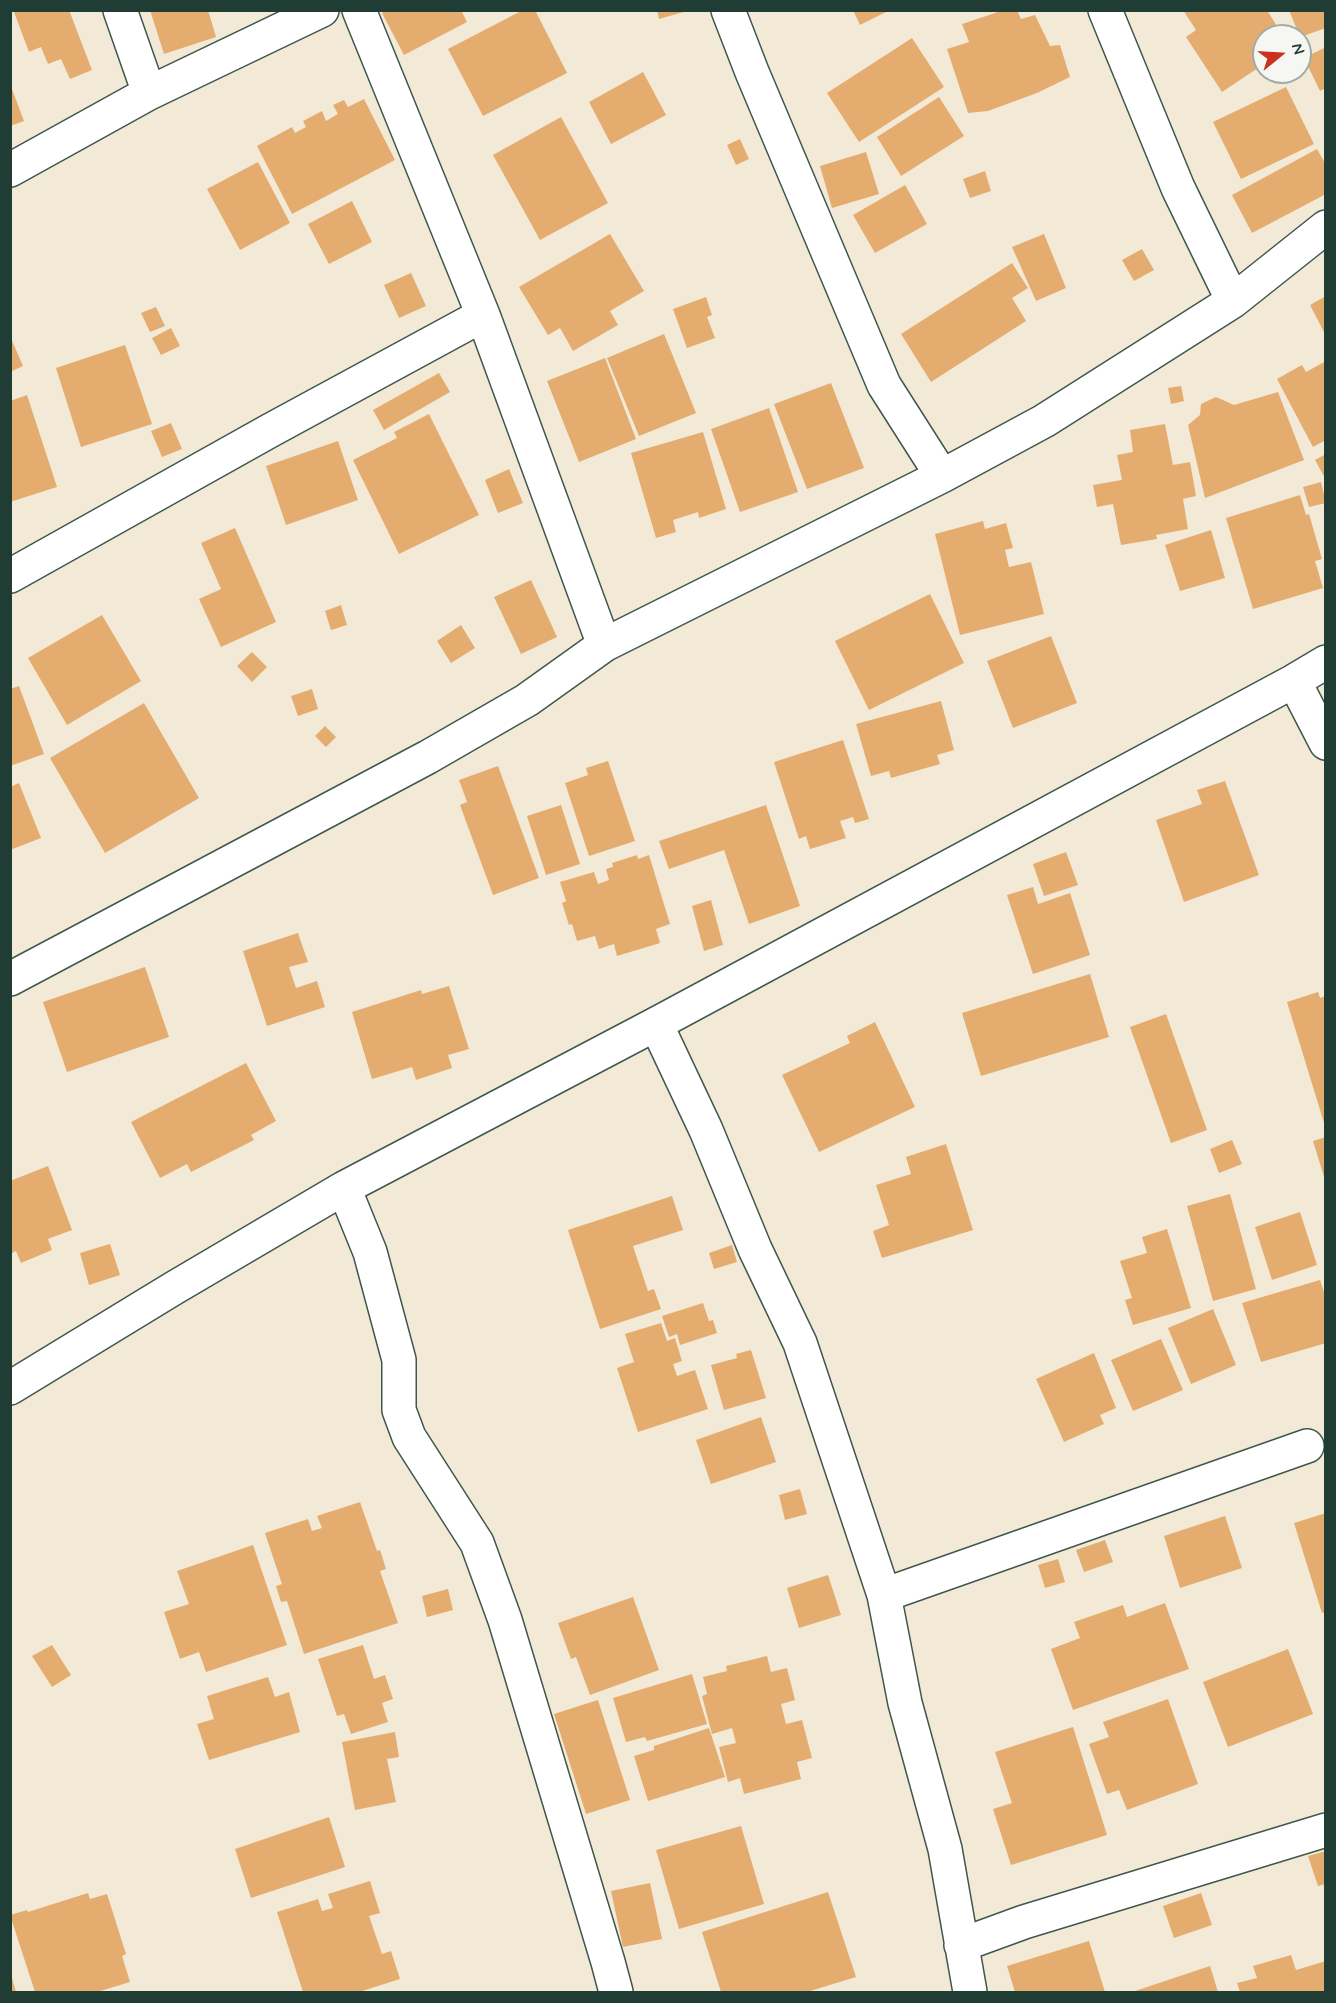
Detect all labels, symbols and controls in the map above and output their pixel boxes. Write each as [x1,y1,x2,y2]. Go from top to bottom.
north arrow [1252,24,1312,84]
text: N [1286,41,1309,57]

